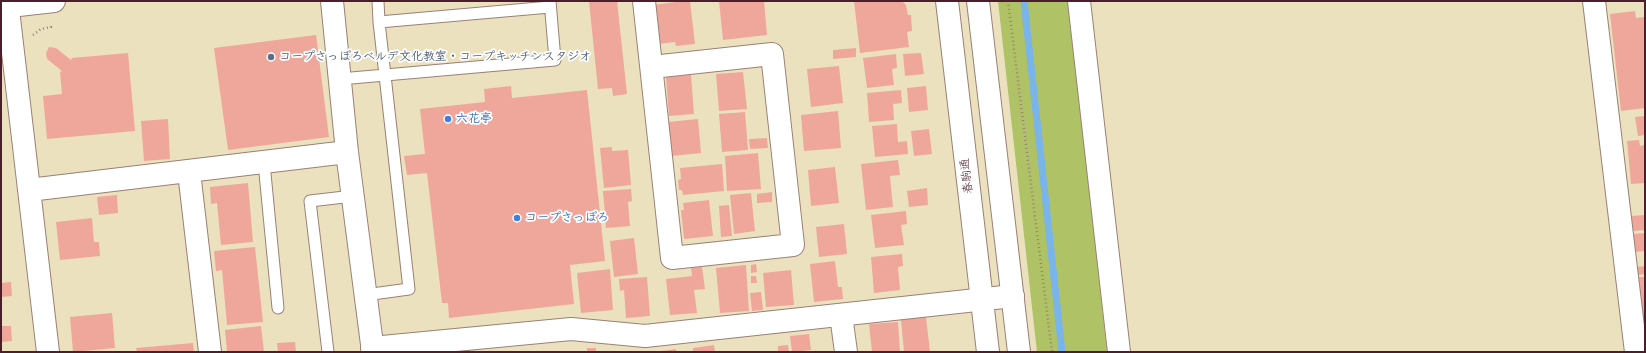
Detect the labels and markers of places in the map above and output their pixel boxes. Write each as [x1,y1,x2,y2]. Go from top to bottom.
place label: コープさっぽろベルデ文化教室・コープキッチンスタジオ [279,50,591,64]
marker: コープさっぽろベルデ文化教室・コープキッチンスタジオ [266,52,276,62]
place label: 六花亭 [456,112,492,126]
marker: 六花亭 [443,114,453,124]
place label: コープさっぽろ [525,211,609,225]
marker: コープさっぽろ [512,213,522,223]

